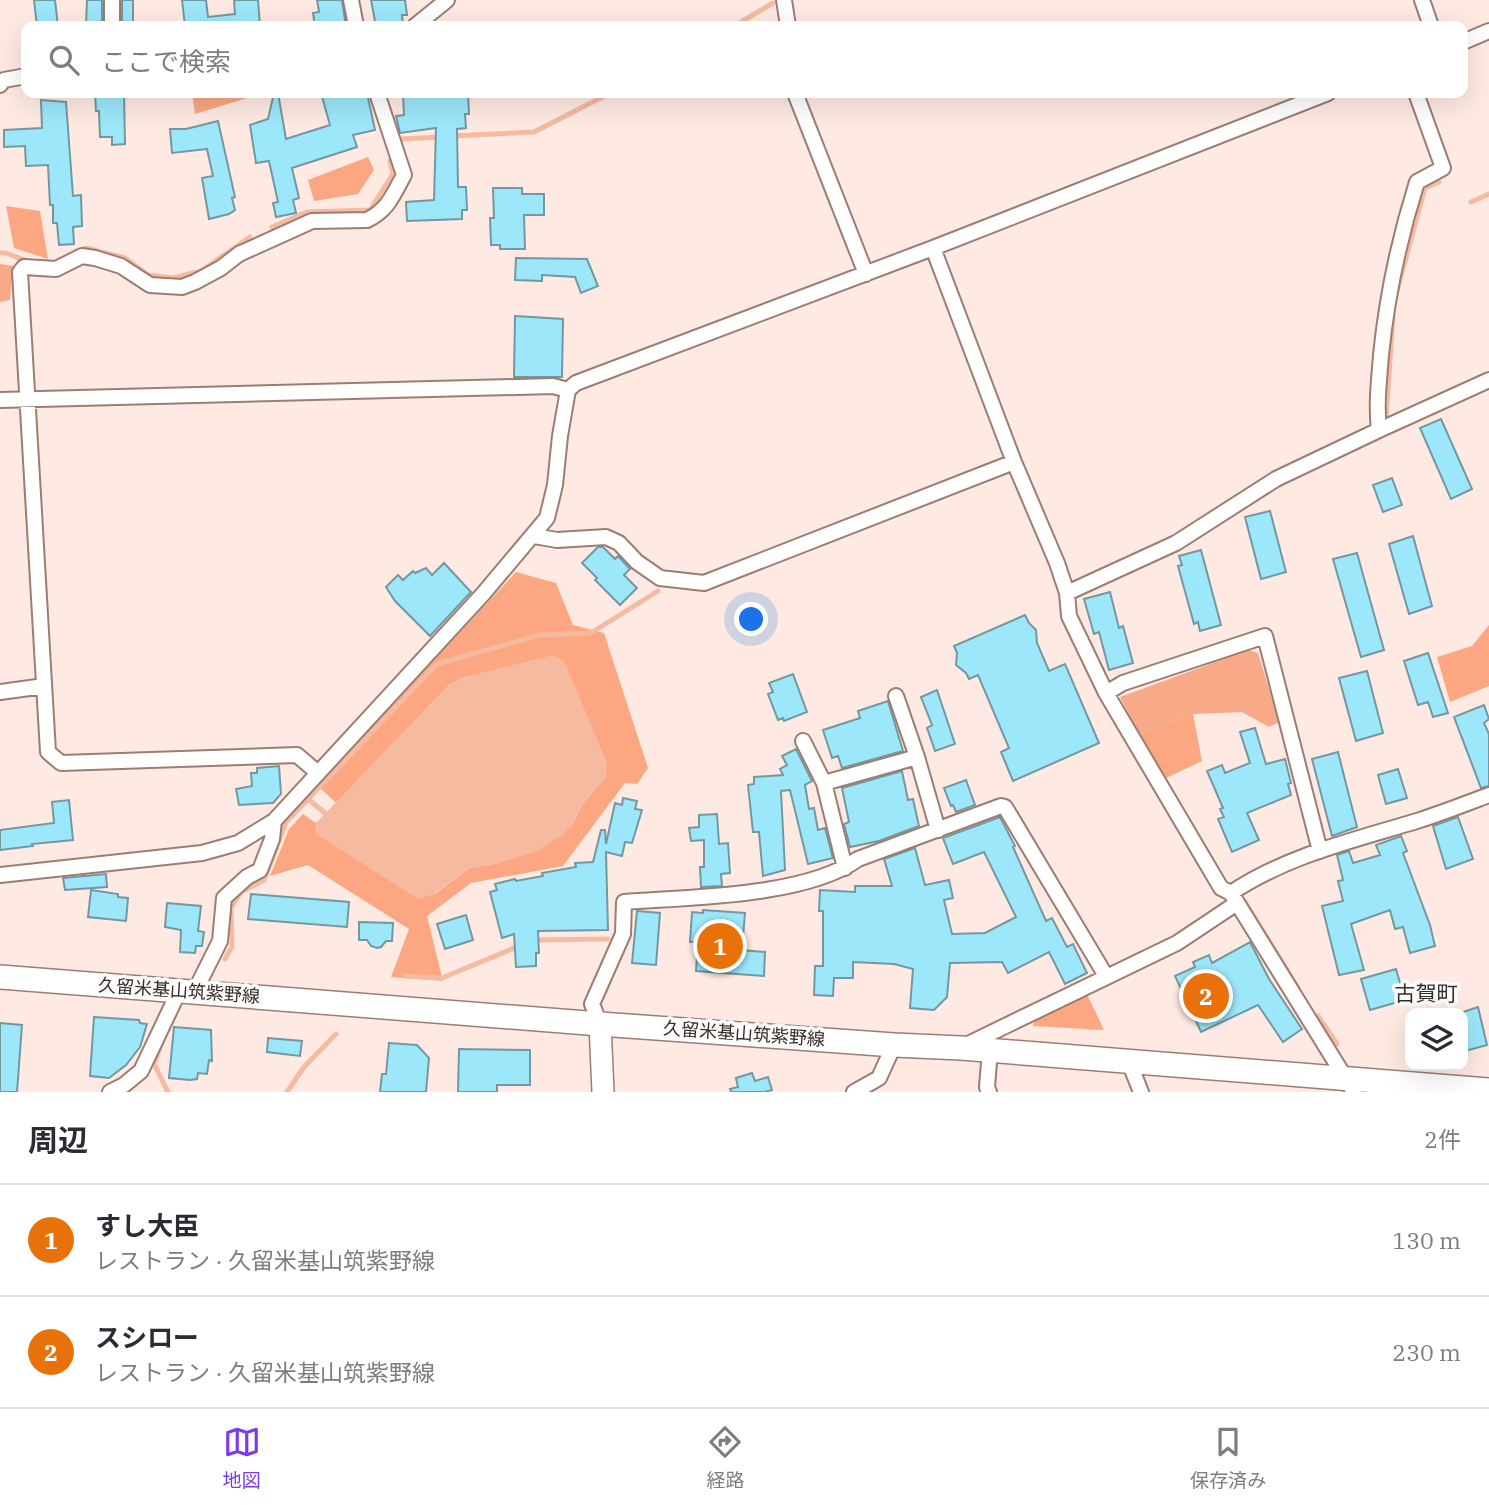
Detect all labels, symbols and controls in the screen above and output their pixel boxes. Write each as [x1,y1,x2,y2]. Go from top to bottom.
search box [21,21,1468,98]
icon: search [45,41,83,79]
text: ここで検索 [101,44,231,78]
your location [734,602,768,636]
pin: 1 [697,920,743,972]
pin: 2 [1183,970,1229,1022]
street label: 久留米基山筑紫野線 [97,973,261,1008]
district label: 古賀町 [1395,979,1458,1007]
map controls [1405,1008,1468,1071]
button: layers [1405,1008,1468,1071]
street label: 久留米基山筑紫野線 [662,1016,826,1051]
text: 周辺 [28,1120,88,1159]
text: 2件 [1424,1124,1461,1154]
text: すし大臣 [95,1208,199,1242]
text: 1 [44,1225,58,1255]
text: 130 m [1392,1225,1461,1255]
text: レストラン · 久留米基山筑紫野線 [95,1245,435,1275]
text: スシロー [95,1320,199,1354]
text: 2 [44,1337,58,1367]
text: 230 m [1392,1337,1461,1367]
text: レストラン · 久留米基山筑紫野線 [95,1357,435,1387]
tab: 地図 [223,1423,261,1492]
tab: 経路 [706,1423,744,1492]
tab: 保存済み [1190,1423,1266,1492]

